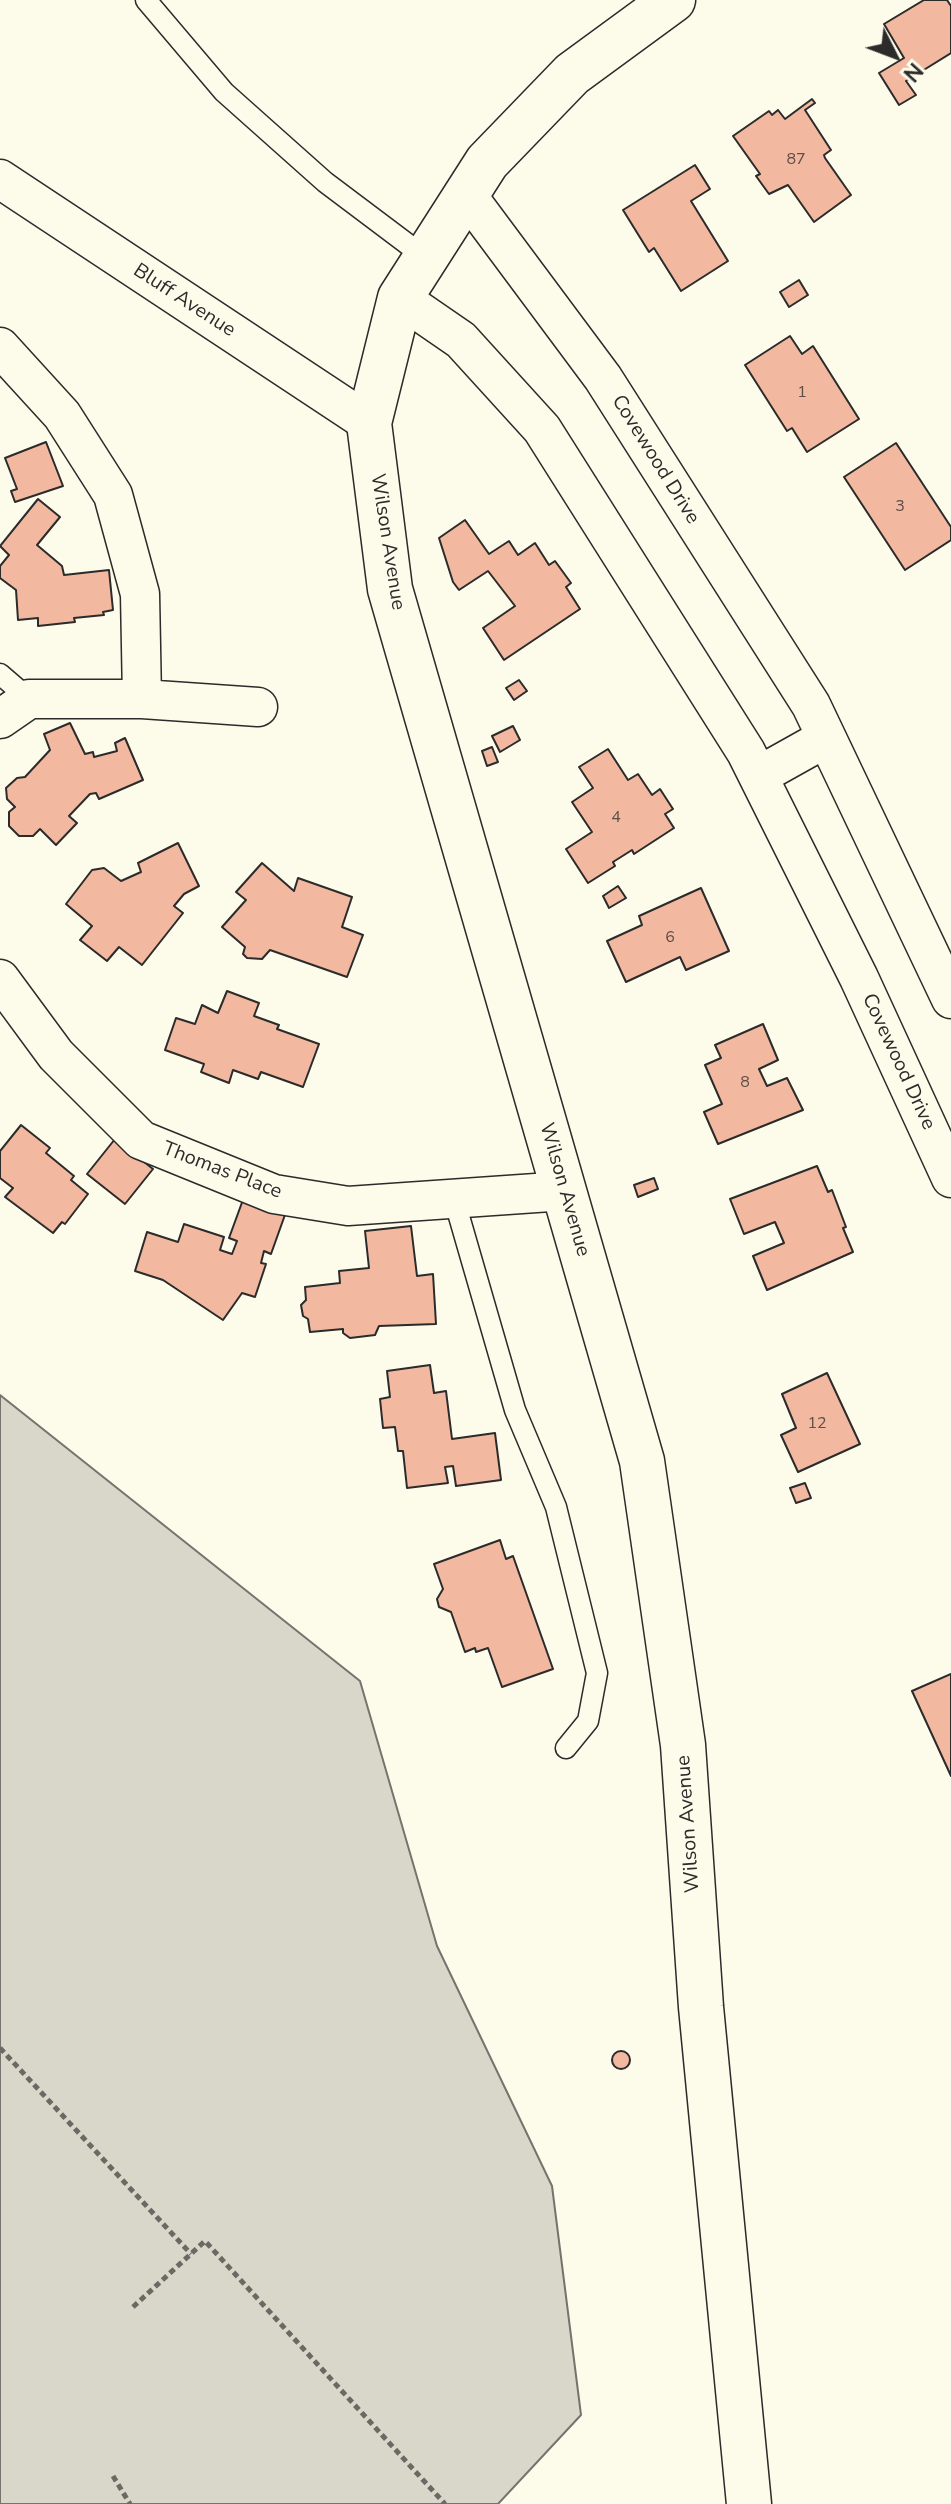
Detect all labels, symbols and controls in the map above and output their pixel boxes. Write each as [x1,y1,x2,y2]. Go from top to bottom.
north arrow [855,16,935,96]
text: N [896,56,929,88]
house number: 87 [786,150,806,170]
street label: Bluff Avenue [128,259,240,343]
house number: 1 [797,383,807,403]
street label: Covewood Drive [606,391,704,529]
street label: Wilson Avenue [364,472,410,612]
house number: 3 [895,497,905,517]
house number: 4 [611,808,621,828]
house number: 6 [665,928,675,948]
street label: Covewood Drive [856,990,940,1134]
house number: 8 [740,1073,750,1093]
street label: Wilson Avenue [533,1120,595,1260]
street label: Thomas Place [159,1137,285,1205]
house number: 12 [807,1414,827,1434]
street label: Wilson Avenue [672,1754,706,1894]

